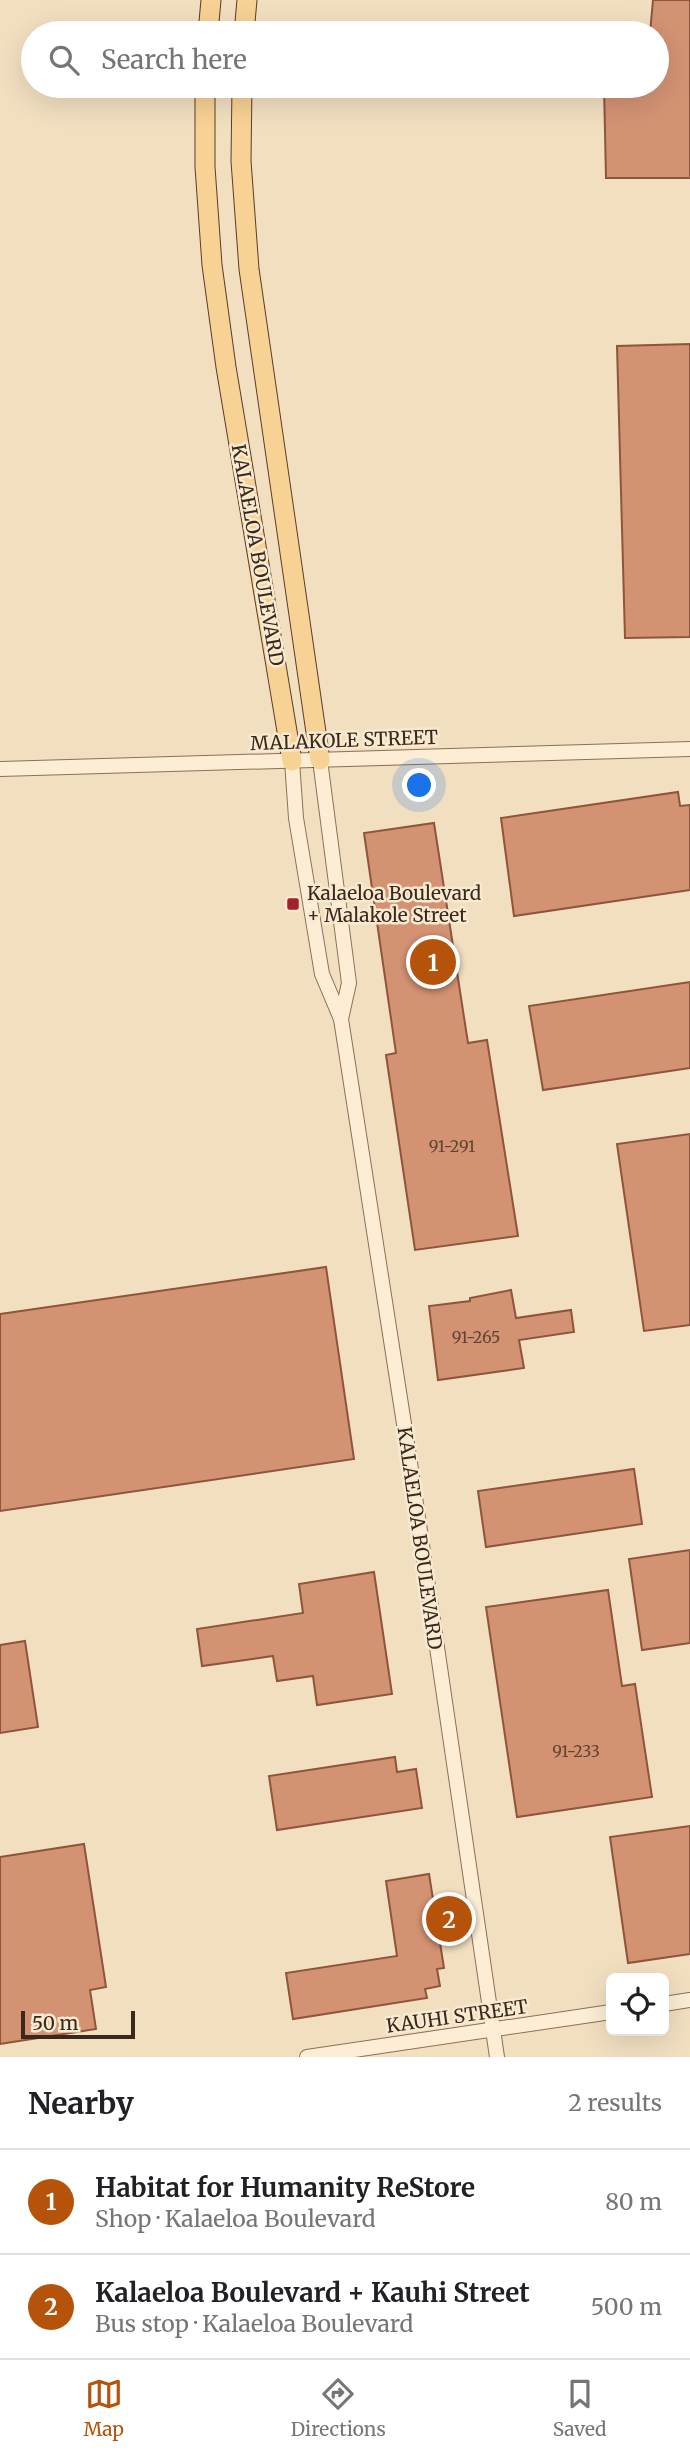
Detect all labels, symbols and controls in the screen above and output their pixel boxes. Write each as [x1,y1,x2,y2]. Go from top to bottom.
search box [21,21,669,98]
icon: search [45,41,83,79]
text: Search here [101,43,247,76]
street label: KALAELOA BOULEVARD [227,442,289,668]
street label: MALAKOLE STREET [250,725,438,755]
your location [402,768,436,802]
place label: Kalaeloa Boulevard + Malakole Street [307,881,481,927]
marker: Kalaeloa Boulevard + Malakole Street [285,896,301,912]
pin: 1 [410,936,456,988]
house number: 91-291 [429,1136,475,1156]
house number: 91-265 [452,1327,500,1347]
street label: KALAELOA BOULEVARD [392,1425,448,1651]
house number: 91-233 [552,1741,600,1761]
pin: 2 [426,1893,472,1945]
map controls [606,1973,669,2036]
button: locate [606,1973,669,2036]
street label: KAUHI STREET [385,1994,529,2038]
scale bar [21,2008,135,2040]
text: 50 m [32,2011,78,2035]
text: Nearby [28,2084,134,2122]
text: 2 results [568,2088,662,2117]
text: Habitat for Humanity ReStore [95,2171,475,2204]
text: 1 [46,2187,56,2216]
text: 80 m [605,2187,662,2216]
text: Shop · Kalaeloa Boulevard [95,2204,376,2233]
text: Kalaeloa Boulevard + Kauhi Street [95,2276,530,2309]
text: 2 [44,2292,58,2321]
text: 500 m [591,2292,662,2321]
text: Bus stop · Kalaeloa Boulevard [95,2309,413,2338]
tab: Map [83,2375,124,2441]
tab: Directions [291,2375,386,2441]
tab: Saved [553,2375,607,2441]

